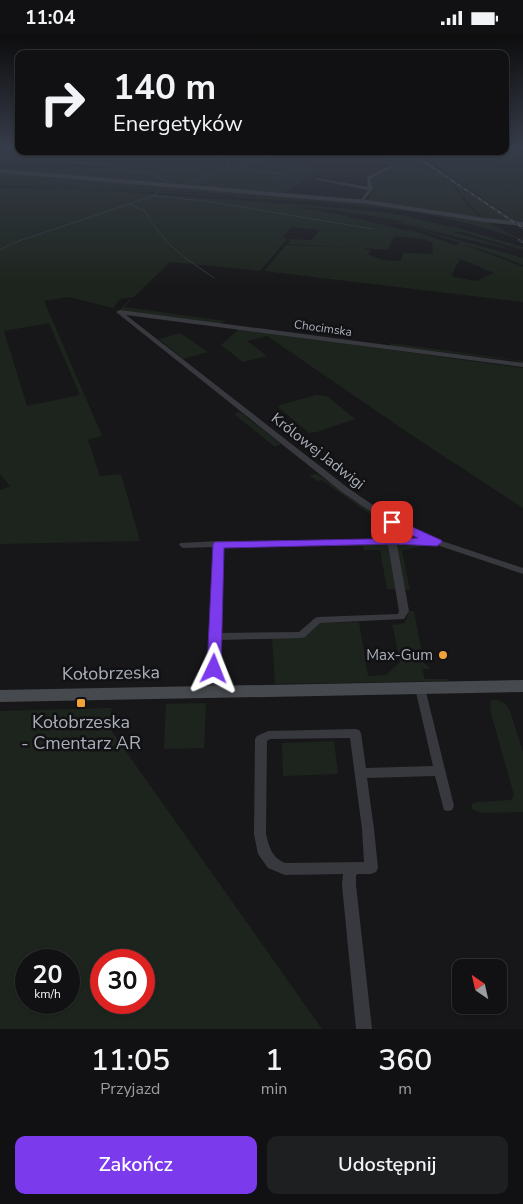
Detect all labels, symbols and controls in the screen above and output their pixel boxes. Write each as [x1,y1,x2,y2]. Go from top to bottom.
text: 11:04 [25,5,75,31]
text: 140 m [113,64,216,111]
icon: right [30,70,95,135]
text: Energetyków [113,109,243,139]
street label: Chocimska [293,316,353,340]
street label: Królowej Jadwigi [267,408,369,494]
pin [371,501,413,543]
icon: arrive [378,508,406,536]
position arrow [187,642,239,694]
place label: Max-Gum [366,645,433,665]
marker: Max-Gum [437,649,449,661]
street label: Kołobrzeska [62,660,160,686]
marker: Kołobrzeska - Cmentarz AR [75,697,87,709]
place label: Kołobrzeska - Cmentarz AR [21,710,141,755]
speed limit sign: 30 [90,949,155,1014]
text: 20 [32,958,63,992]
north arrow [452,959,508,1014]
map controls [452,959,507,1014]
text: km/h [34,986,61,1002]
text: 11:05 [91,1040,170,1081]
text: 1 [265,1040,283,1081]
text: 360 [378,1040,432,1081]
text: Przyjazd [100,1078,160,1100]
text: min [261,1078,287,1100]
text: m [398,1078,412,1100]
button: Zakończ [15,1136,257,1194]
button: Udostępnij [267,1136,508,1194]

